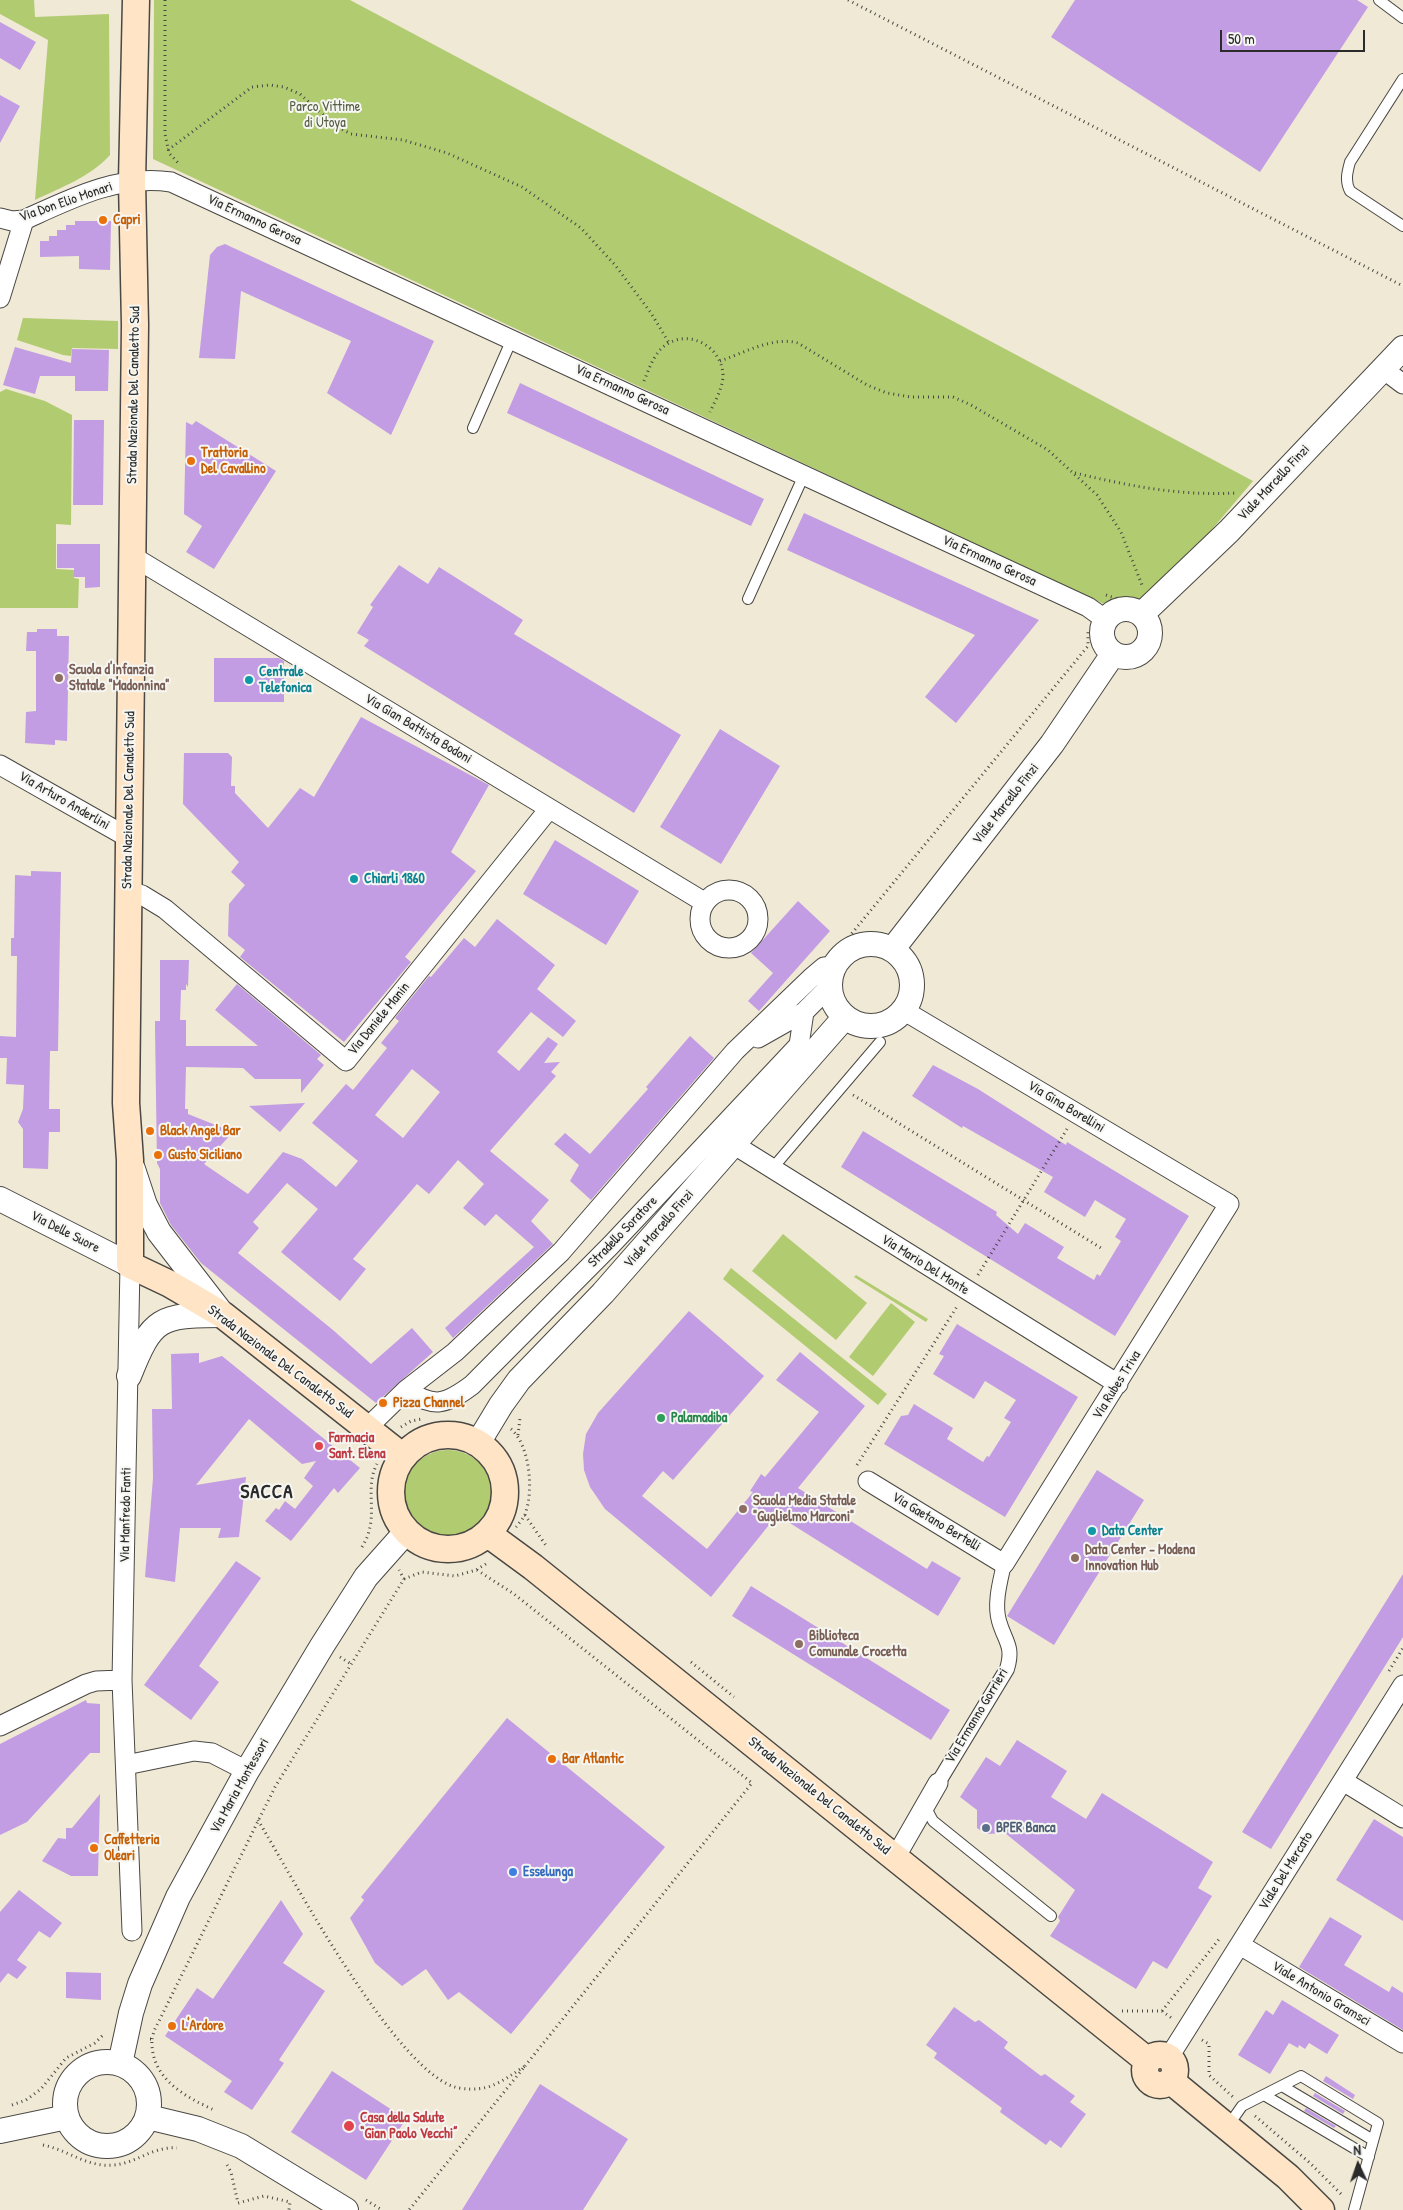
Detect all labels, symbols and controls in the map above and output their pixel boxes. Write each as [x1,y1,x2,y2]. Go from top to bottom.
scale bar [1223,20,1368,52]
text: 50 m [1228,28,1255,49]
park label: Parco Vittime di Utoya [290,99,360,132]
street label: Via Don Elio Monari [17,178,115,226]
street label: Via Ermanno Gerosa [204,191,304,249]
place label: Capri [113,212,141,228]
marker: Capri [97,214,109,226]
street label: Strada Nazionale Del Canaletto Sud [124,306,144,484]
street label: Via Ermanno Gerosa [572,361,672,419]
street label: Viale Marcello Finzi [1234,441,1314,525]
place label: Trattoria Del Cavallino [201,445,266,478]
marker: Trattoria Del Cavallino [185,455,197,467]
street label: Via Ermanno Gerosa [939,532,1039,590]
place label: Scuola d'Infanzia Statale "Madonnina" [69,662,170,694]
place label: Centrale Telefonica [259,664,311,696]
marker: Scuola d'Infanzia Statale "Madonnina" [53,672,65,684]
marker: Centrale Telefonica [243,674,255,686]
street label: Via Gian Battista Bodoni [361,690,475,768]
street label: Strada Nazionale Del Canaletto Sud [119,711,139,889]
street label: Viale Marcello Finzi [969,760,1043,848]
street label: Via Arturo Anderlini [15,768,113,834]
place label: Chiarli 1860 [364,871,425,887]
marker: Chiarli 1860 [348,873,360,885]
street label: Via Daniele Manin [344,979,414,1059]
street label: Via Gina Borellini [1024,1077,1108,1137]
place label: Black Angel Bar [160,1123,241,1139]
marker: Black Angel Bar [144,1125,156,1137]
place label: Gusto Siciliano [168,1147,242,1163]
marker: Gusto Siciliano [152,1149,164,1161]
street label: Viale Marcello Finzi [621,1187,697,1271]
street label: Stradello Soratore [585,1193,661,1271]
street label: Via Delle Suore [28,1207,102,1257]
street label: Via Mario Del Monte [878,1231,972,1299]
street label: Strada Nazionale Del Canaletto Sud [204,1302,356,1422]
street label: Via Rubes Triva [1089,1348,1145,1422]
place label: Pizza Channel [393,1395,465,1411]
marker: Pizza Channel [377,1397,389,1409]
place label: Palamadiba [671,1410,727,1426]
marker: Palamadiba [655,1412,667,1424]
place label: Farmacia Sant. Elena [329,1430,386,1462]
marker: Farmacia Sant. Elena [313,1440,325,1452]
street label: Via Manfredo Fanti [117,1467,135,1563]
district label: SACCA [240,1482,294,1504]
street label: Via Gaetano Bertelli [889,1489,983,1555]
place label: Scuola Media Statale "Guglielmo Marconi" [753,1493,856,1525]
marker: Scuola Media Statale "Guglielmo Marconi" [737,1503,749,1515]
place label: Data Center [1102,1523,1163,1539]
marker: Data Center [1086,1525,1098,1537]
place label: Data Center - Modena Innovation Hub [1085,1542,1195,1574]
marker: Data Center - Modena Innovation Hub [1069,1552,1081,1564]
place label: Biblioteca Comunale Crocetta [809,1628,907,1660]
marker: Biblioteca Comunale Crocetta [793,1638,805,1650]
street label: Via Ermanno Gorrieri [942,1665,1012,1767]
street label: Strada Nazionale Del Canaletto Sud [745,1734,893,1858]
street label: Via Maria Montessori [207,1735,273,1837]
place label: Bar Atlantic [562,1751,624,1767]
marker: Bar Atlantic [546,1753,558,1765]
place label: BPER Banca [996,1820,1055,1836]
marker: BPER Banca [980,1822,992,1834]
street label: Viale Del Mercato [1255,1829,1317,1913]
place label: Caffetteria Oleari [104,1832,159,1864]
marker: Caffetteria Oleari [88,1842,100,1854]
place label: Esselunga [523,1864,573,1880]
marker: Esselunga [507,1866,519,1878]
street label: Viale Antonio Gramsci [1269,1958,1373,2030]
place label: L'Ardore [182,2018,224,2034]
marker: L'Ardore [166,2020,178,2032]
place label: Casa della Salute “Gian Paolo Vecchi” [360,2110,457,2142]
marker: Casa della Salute “Gian Paolo Vecchi” [342,2119,356,2133]
north arrow [1333,2140,1383,2190]
text: N [1353,2140,1361,2159]

